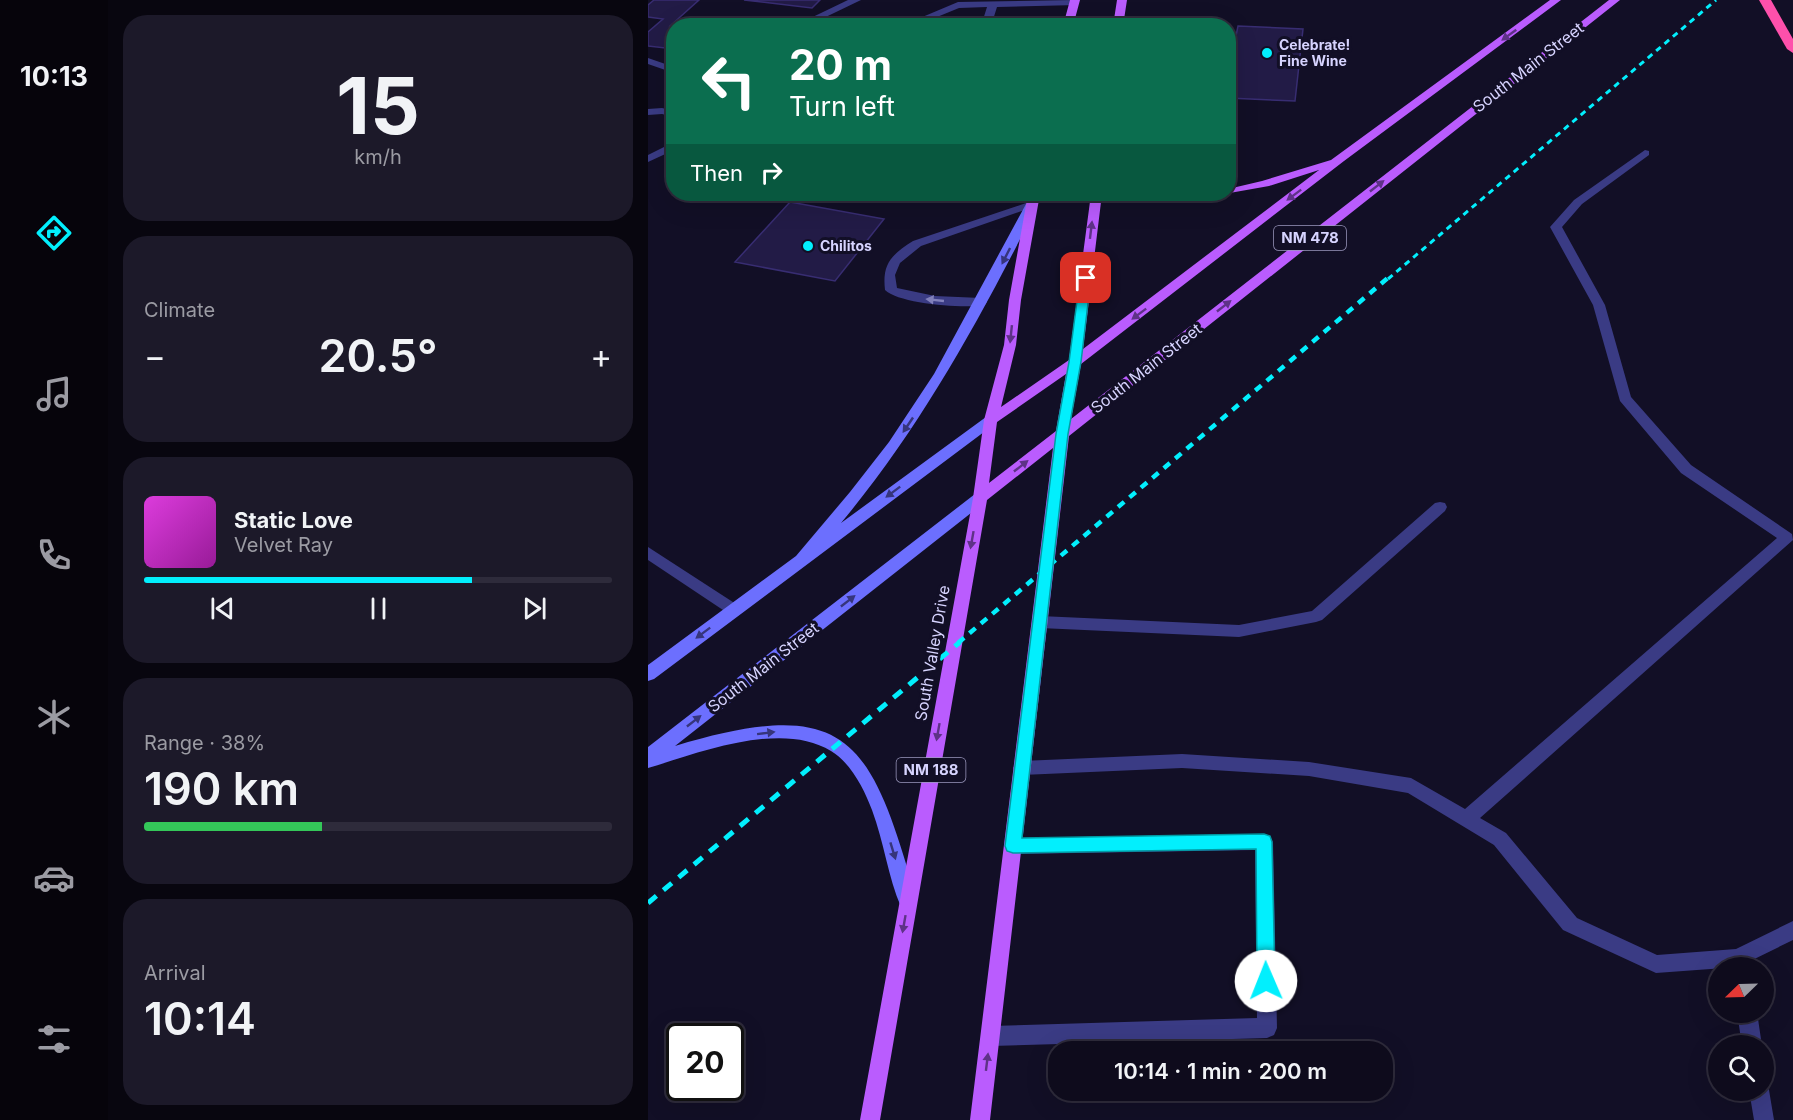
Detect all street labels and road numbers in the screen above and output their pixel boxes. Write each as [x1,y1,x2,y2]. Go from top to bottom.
street label: South Main Street [1469,18,1587,116]
road number: NM 478 [1274,226,1346,250]
street label: South Main Street [1087,319,1205,417]
street label: South Valley Drive [910,583,954,723]
street label: South Main Street [704,618,822,716]
road number: NM 188 [896,758,966,782]

